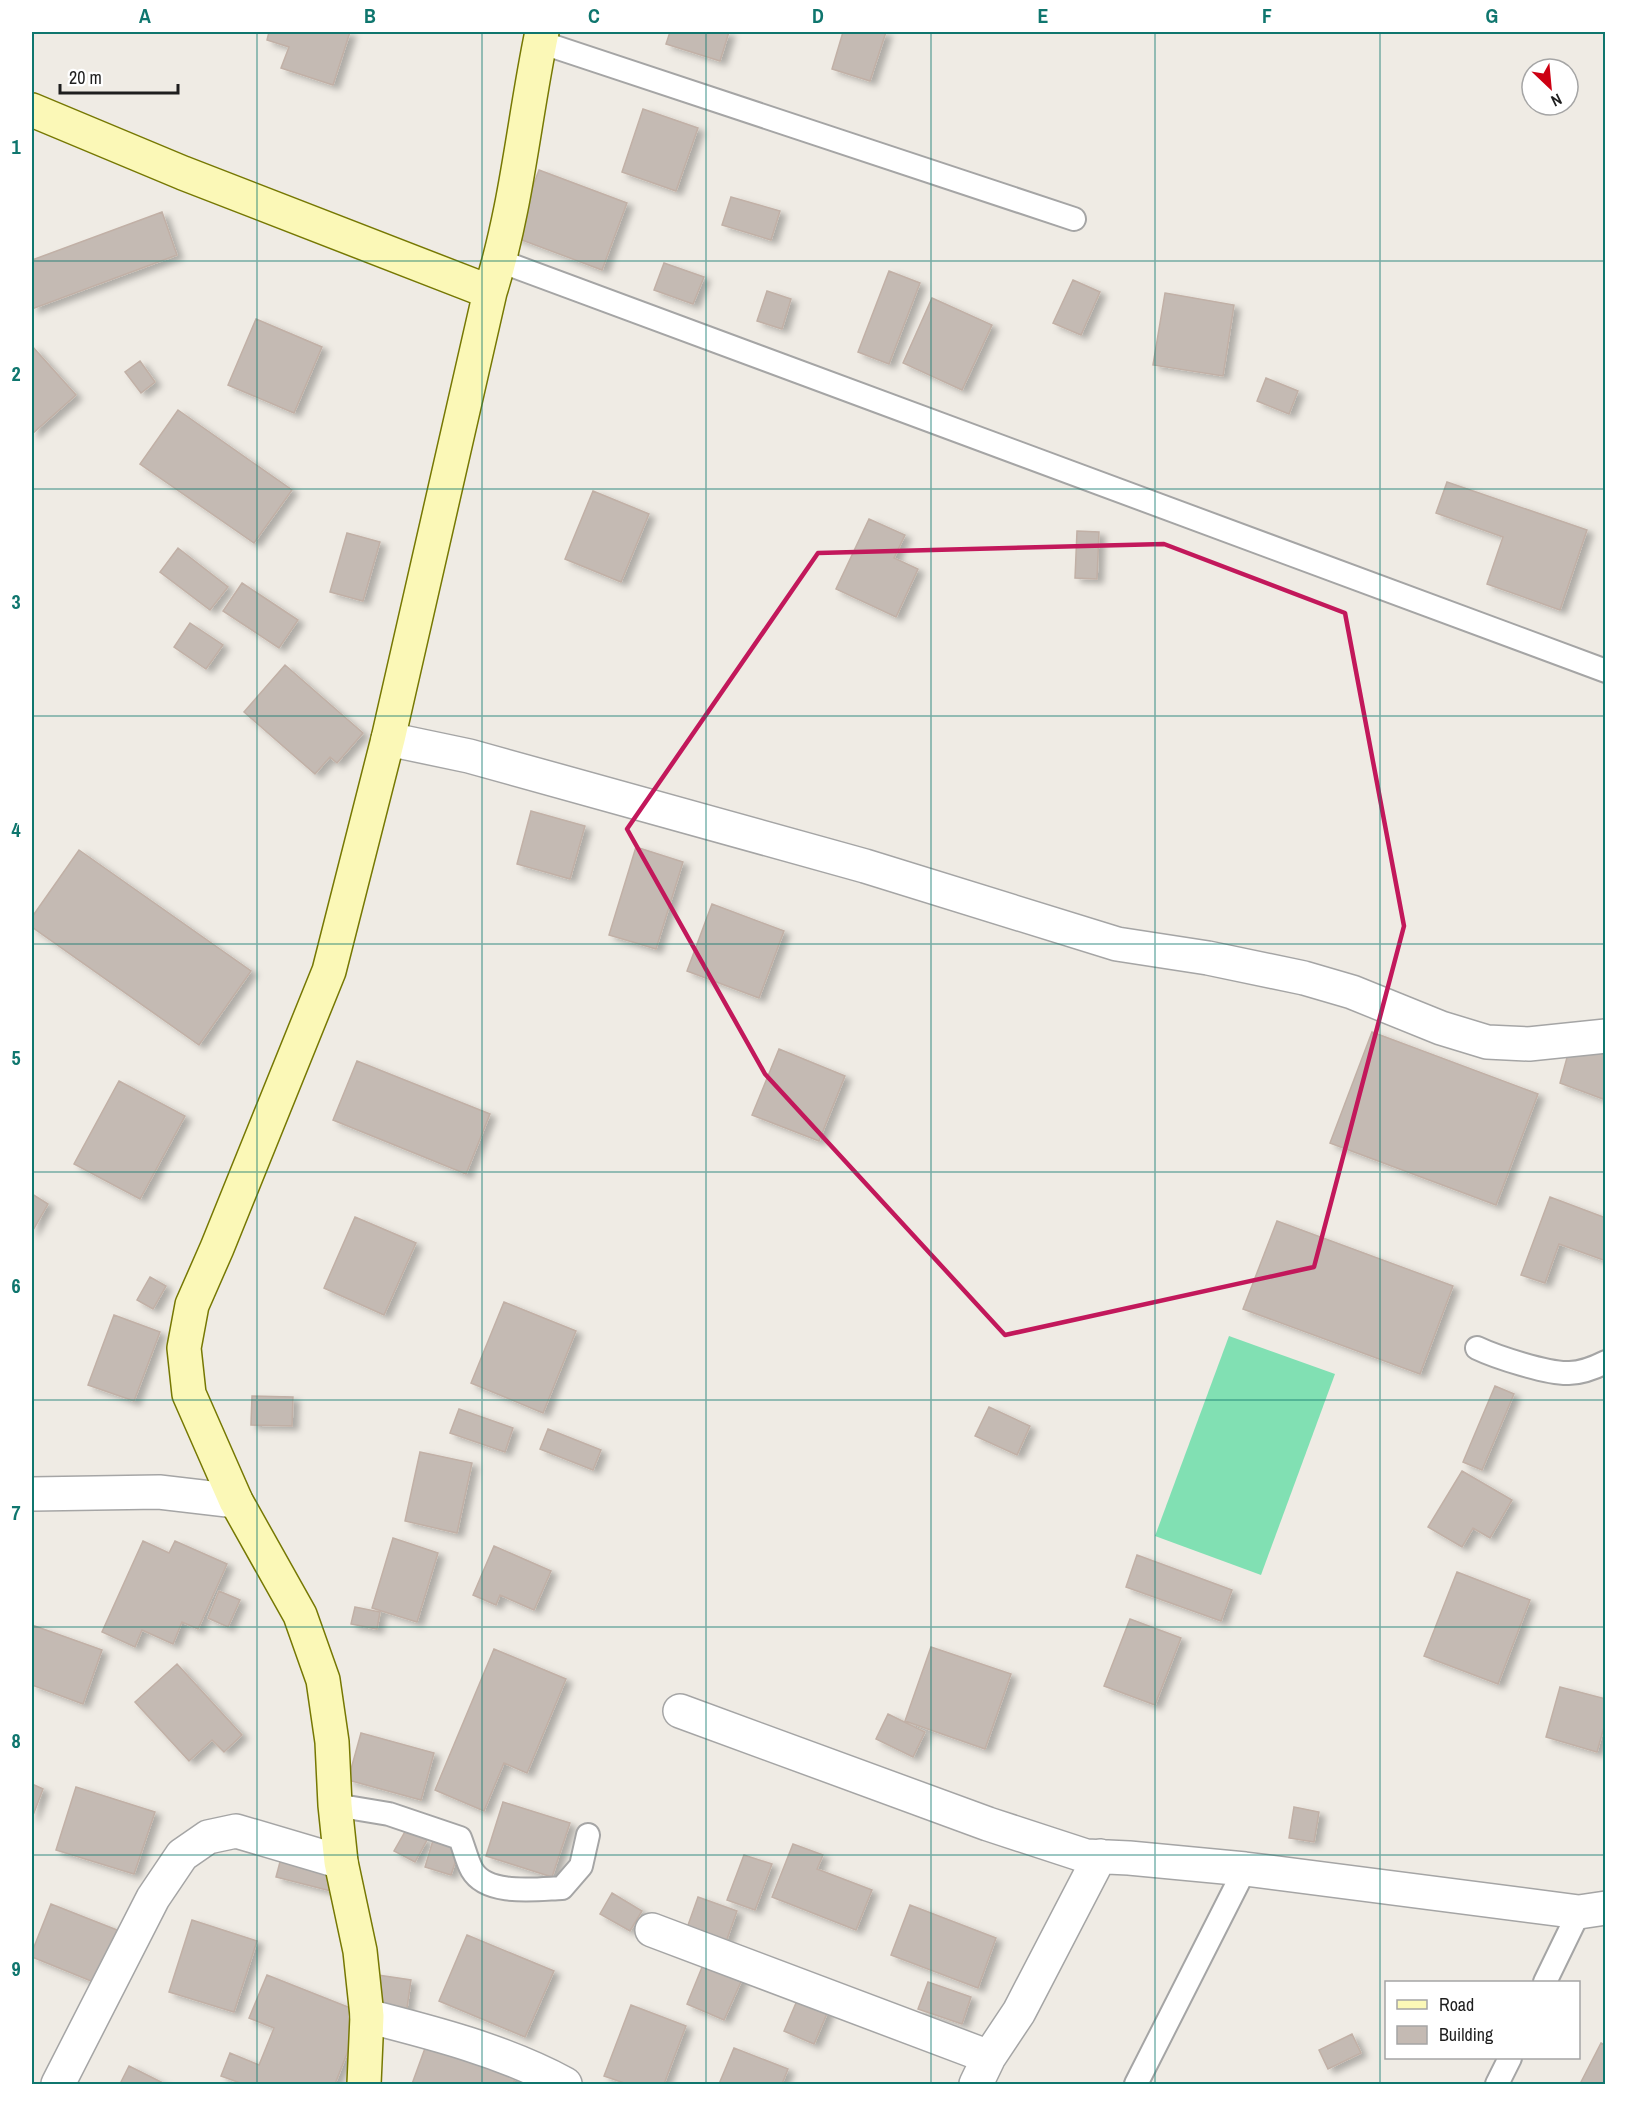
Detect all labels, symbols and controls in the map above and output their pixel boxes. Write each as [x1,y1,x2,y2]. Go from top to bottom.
text: A [139,2,151,29]
text: B [364,2,376,29]
text: C [588,2,600,29]
text: D [812,2,824,29]
text: E [1038,2,1049,29]
text: F [1262,2,1272,29]
text: G [1486,2,1498,29]
scale bar [60,57,178,95]
north arrow [1520,57,1580,117]
text: 20 m [69,65,102,90]
text: N [1547,89,1566,112]
text: 1 [11,133,21,160]
text: 2 [11,360,21,387]
text: 3 [11,588,21,615]
text: 4 [11,816,21,843]
text: 5 [11,1044,21,1071]
text: 6 [11,1272,21,1299]
text: 7 [11,1499,21,1526]
text: 8 [11,1727,21,1754]
text: 9 [11,1955,21,1982]
legend [1385,1981,1580,2059]
text: Road [1439,1992,1474,2017]
text: Building [1439,2022,1494,2047]

